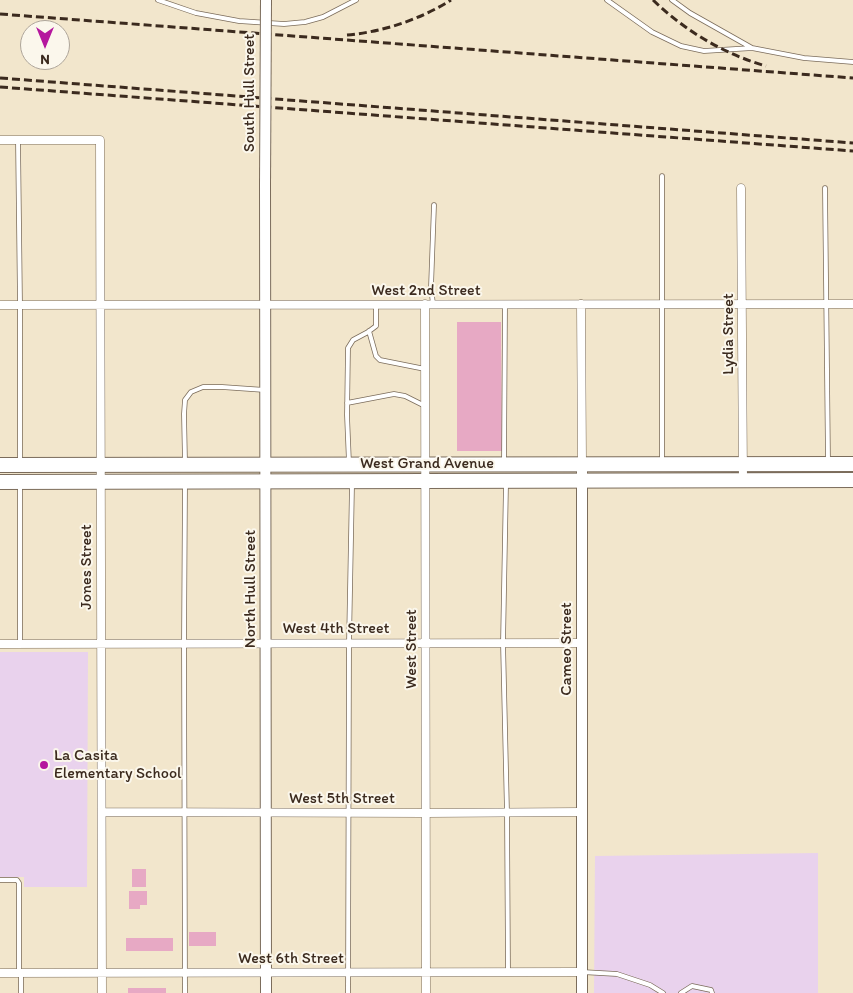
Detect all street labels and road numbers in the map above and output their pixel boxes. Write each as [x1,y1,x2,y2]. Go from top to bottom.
street label: South Hull Street [240,34,260,152]
street label: West 2nd Street [371,281,481,301]
street label: Lydia Street [719,293,739,375]
street label: West Grand Avenue [360,454,494,474]
street label: Jones Street [77,524,97,610]
street label: North Hull Street [241,530,261,648]
street label: Cameo Street [557,602,577,696]
street label: West Street [402,609,422,689]
street label: West 4th Street [282,619,390,639]
street label: West 5th Street [289,789,395,809]
street label: West 6th Street [238,949,344,969]

